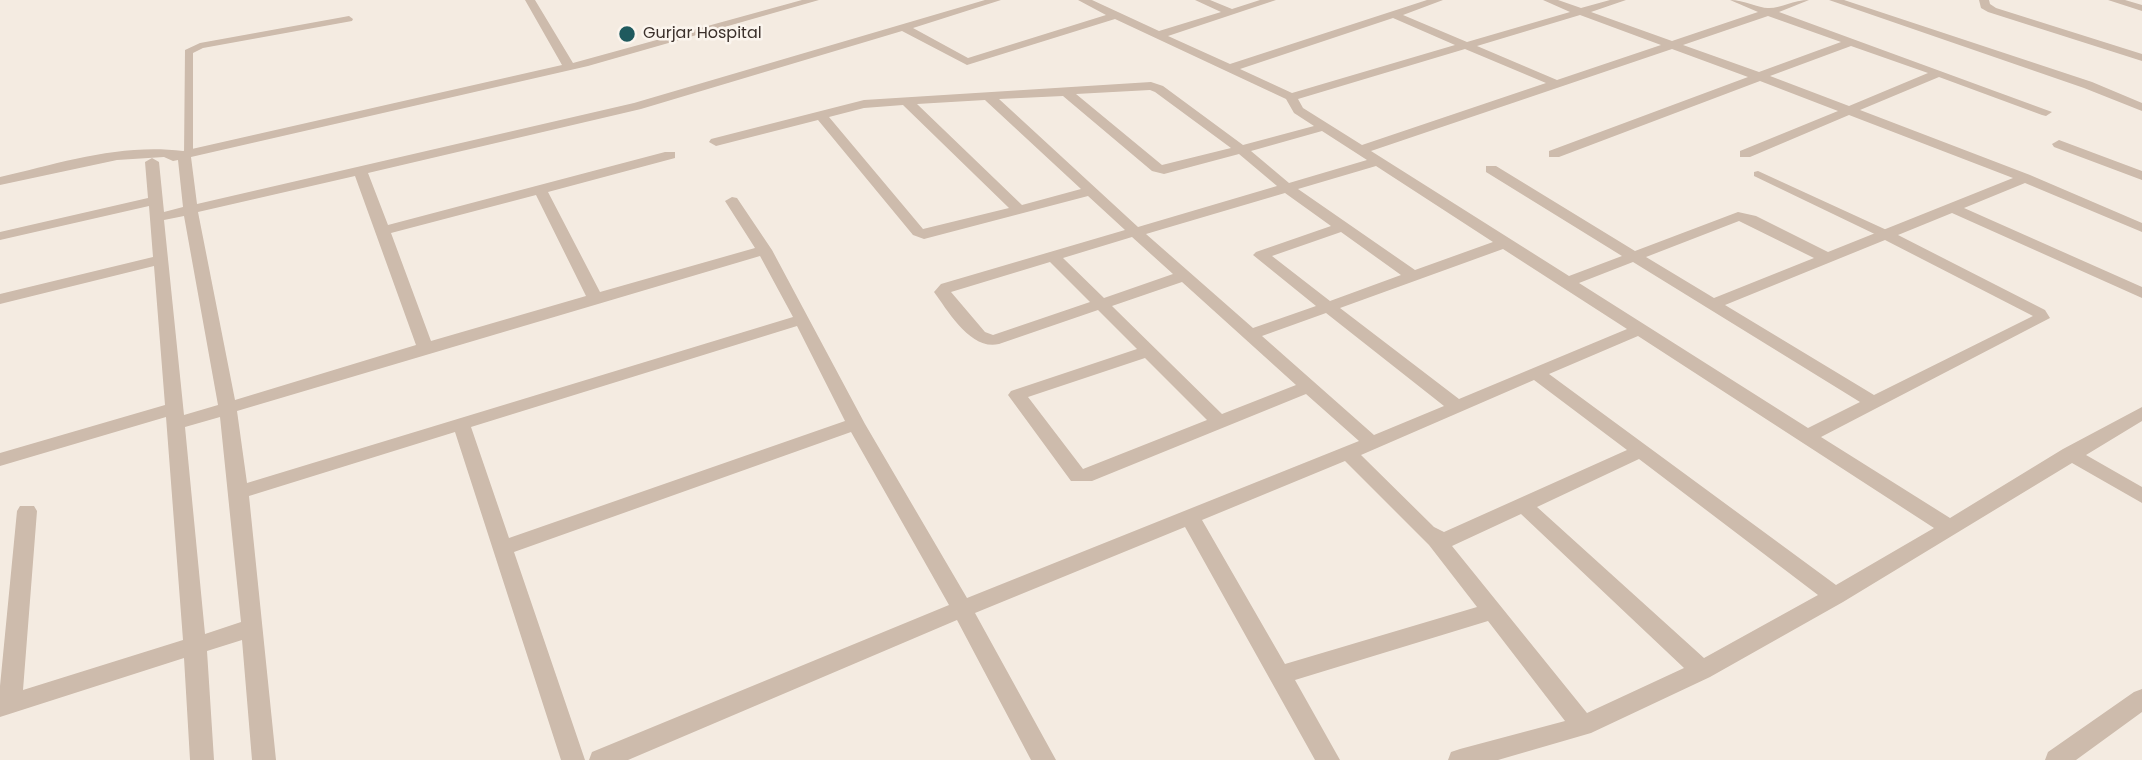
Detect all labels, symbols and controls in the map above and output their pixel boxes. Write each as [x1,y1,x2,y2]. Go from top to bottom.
marker: Gurjar Hospital [617,24,637,44]
place label: Gurjar Hospital [643,24,762,44]

